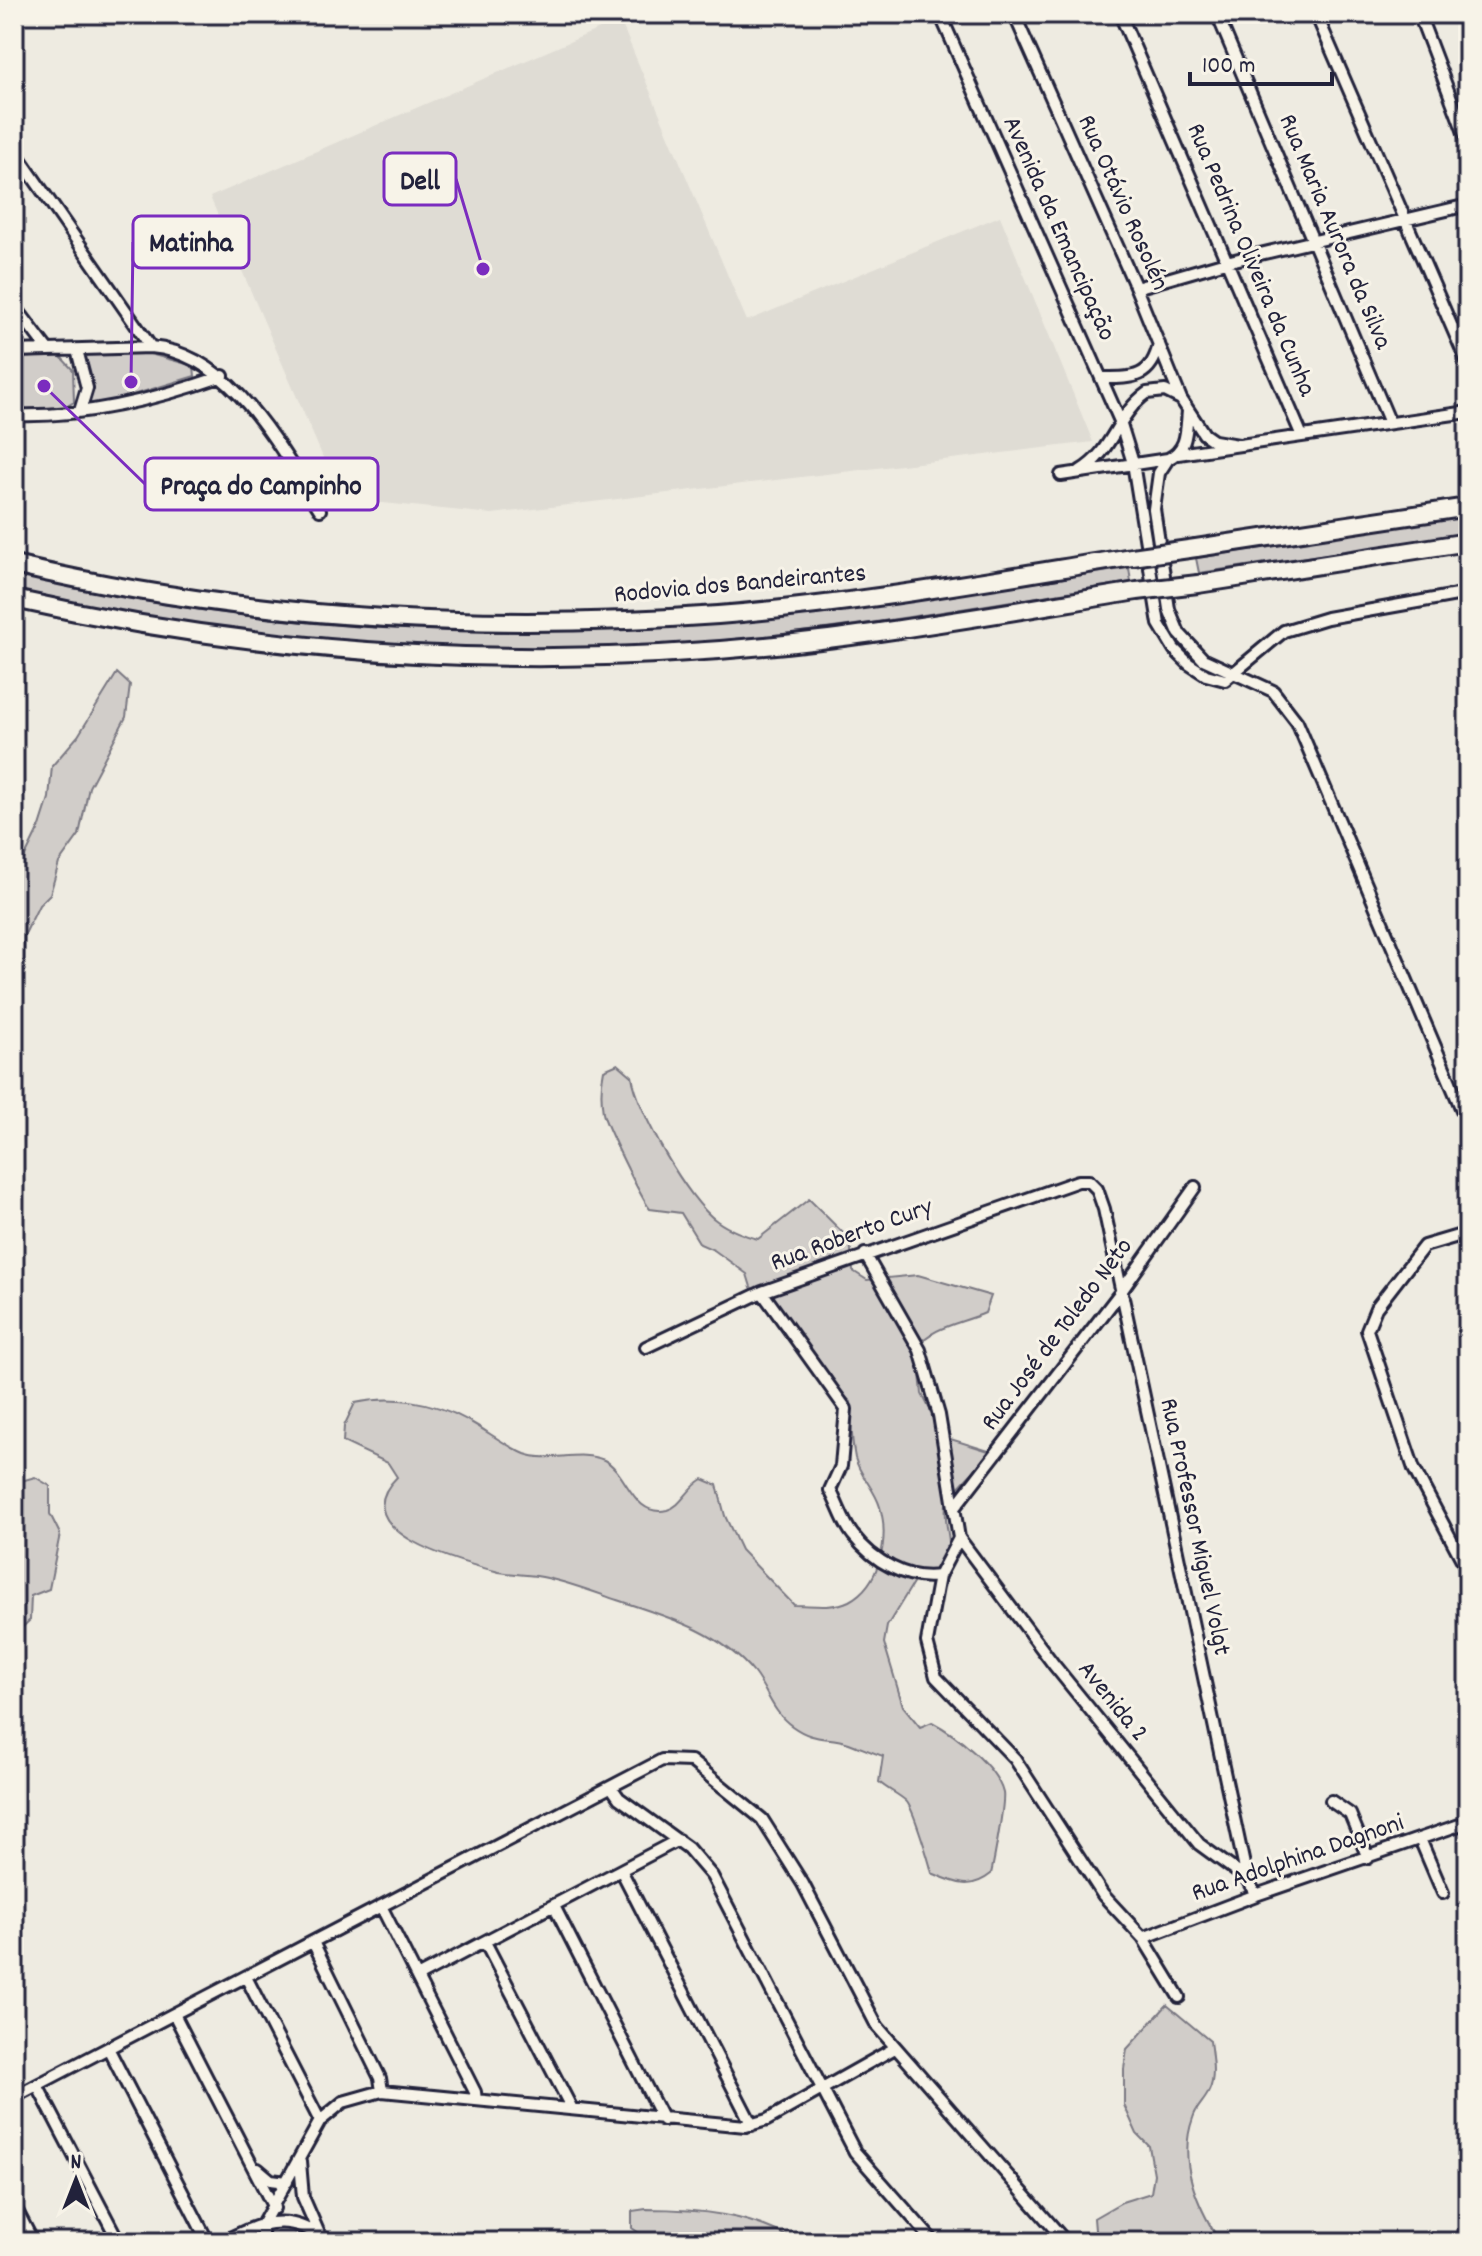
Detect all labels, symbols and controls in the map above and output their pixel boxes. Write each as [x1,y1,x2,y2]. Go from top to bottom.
scale bar [1190,36,1332,86]
text: 100 m [1202,50,1255,84]
street label: Rua Otávio Rosolén [1067,109,1177,297]
street label: Rua Maria Aurora da Silva [1268,109,1401,356]
street label: Avenida da Emancipação [992,111,1124,347]
street label: Rua Pedrina Oliveira da Cunha [1176,118,1325,403]
callout: Dell [384,153,456,205]
text: Dell [400,164,440,204]
callout: Matinha [133,216,249,268]
text: Matinha [149,226,234,266]
callout: Praça do Campinho [145,458,378,510]
text: Praça do Campinho [160,469,362,509]
street label: Rodovia dos Bandeirantes [612,556,868,614]
street label: Rua Roberto Cury [766,1189,939,1282]
street label: Rua José de Toledo Neto [973,1231,1143,1439]
street label: Rua Professor Miguel Volgt [1149,1395,1239,1659]
street label: Avenida 2 [1068,1653,1156,1751]
street label: Rua Adolphina Dagnoni [1187,1805,1409,1913]
north arrow [36,2140,116,2220]
text: N [71,2148,82,2179]

